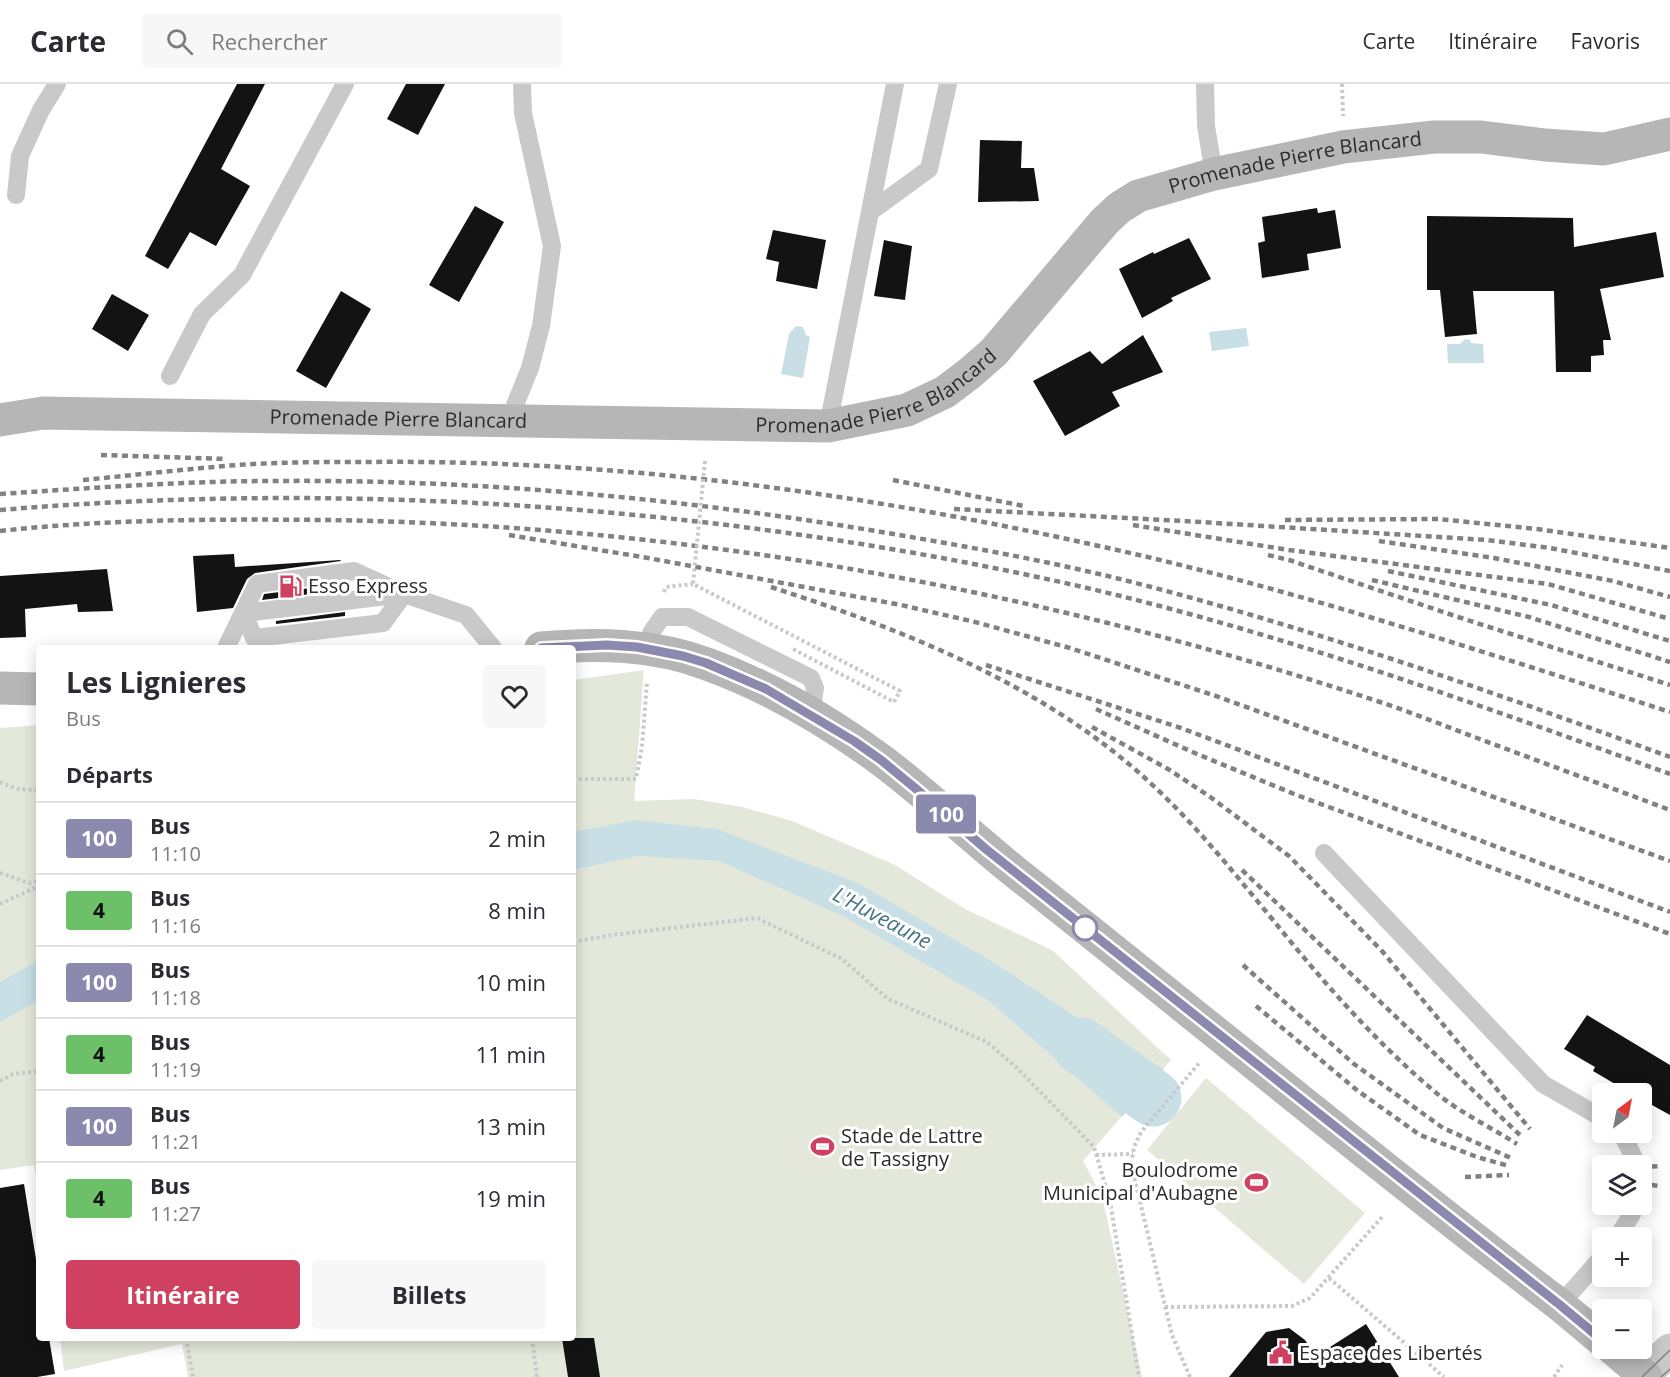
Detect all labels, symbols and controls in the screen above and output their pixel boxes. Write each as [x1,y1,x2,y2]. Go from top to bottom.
search box [142,14,562,68]
text: Carte [30,22,106,60]
icon: search [163,25,196,58]
text: Rechercher [211,26,328,56]
text: Carte [1362,27,1415,55]
text: Itinéraire [1448,27,1537,55]
text: Favoris [1570,27,1640,55]
street label: Promenade Pierre Blancard [1165,124,1423,200]
street label: Promenade Pierre Blancard [755,342,1002,439]
street label: Promenade Pierre Blancard [269,403,527,434]
place label: Esso Express [308,572,428,599]
fuel station icon: Esso Express [277,573,303,599]
text: Les Lignieres [66,663,246,701]
button: heart [483,665,546,728]
text: Bus [66,705,101,732]
text: Départs [66,759,153,789]
line badge: 100 [912,794,980,834]
text: 100 [928,800,964,828]
text: Bus [150,810,190,840]
text: 2 min [488,823,546,853]
text: 100 [81,824,117,852]
text: 11:10 [150,840,201,867]
water label: L'Huveaune [828,879,937,955]
text: Bus [150,882,190,912]
text: 8 min [488,895,546,925]
text: 4 [93,896,105,924]
text: 11:16 [150,912,201,939]
unlabelled marker [1072,915,1098,941]
text: Bus [150,954,190,984]
text: 10 min [476,967,546,997]
text: 100 [81,968,117,996]
text: 11:18 [150,984,201,1011]
text: Bus [150,1026,190,1056]
text: 11 min [476,1039,546,1069]
text: 4 [93,1040,105,1068]
text: 11:19 [150,1056,201,1083]
north arrow [1592,1083,1652,1143]
map controls [1592,1083,1652,1359]
text: Bus [150,1098,190,1128]
text: 13 min [476,1111,546,1141]
text: 100 [81,1112,117,1140]
place label: Stade de Lattre de Tassigny [841,1122,983,1172]
text: 11:21 [150,1128,201,1155]
sports icon: Stade de Lattre de Tassigny [810,1134,836,1160]
button: layers [1592,1155,1652,1215]
place label: Boulodrome Municipal d'Aubagne [1043,1156,1238,1206]
sports icon: Boulodrome Municipal d'Aubagne [1243,1169,1269,1195]
text: Bus [150,1170,190,1200]
text: 19 min [476,1183,546,1213]
text: 4 [93,1184,105,1212]
text: 11:27 [150,1200,201,1227]
button: + [1592,1227,1652,1287]
button: Itinéraire [66,1260,300,1329]
button: Billets [312,1260,546,1329]
button: − [1592,1299,1652,1359]
place label: Espace des Libertés [1299,1339,1482,1366]
public building icon: Espace des Libertés [1268,1340,1294,1366]

